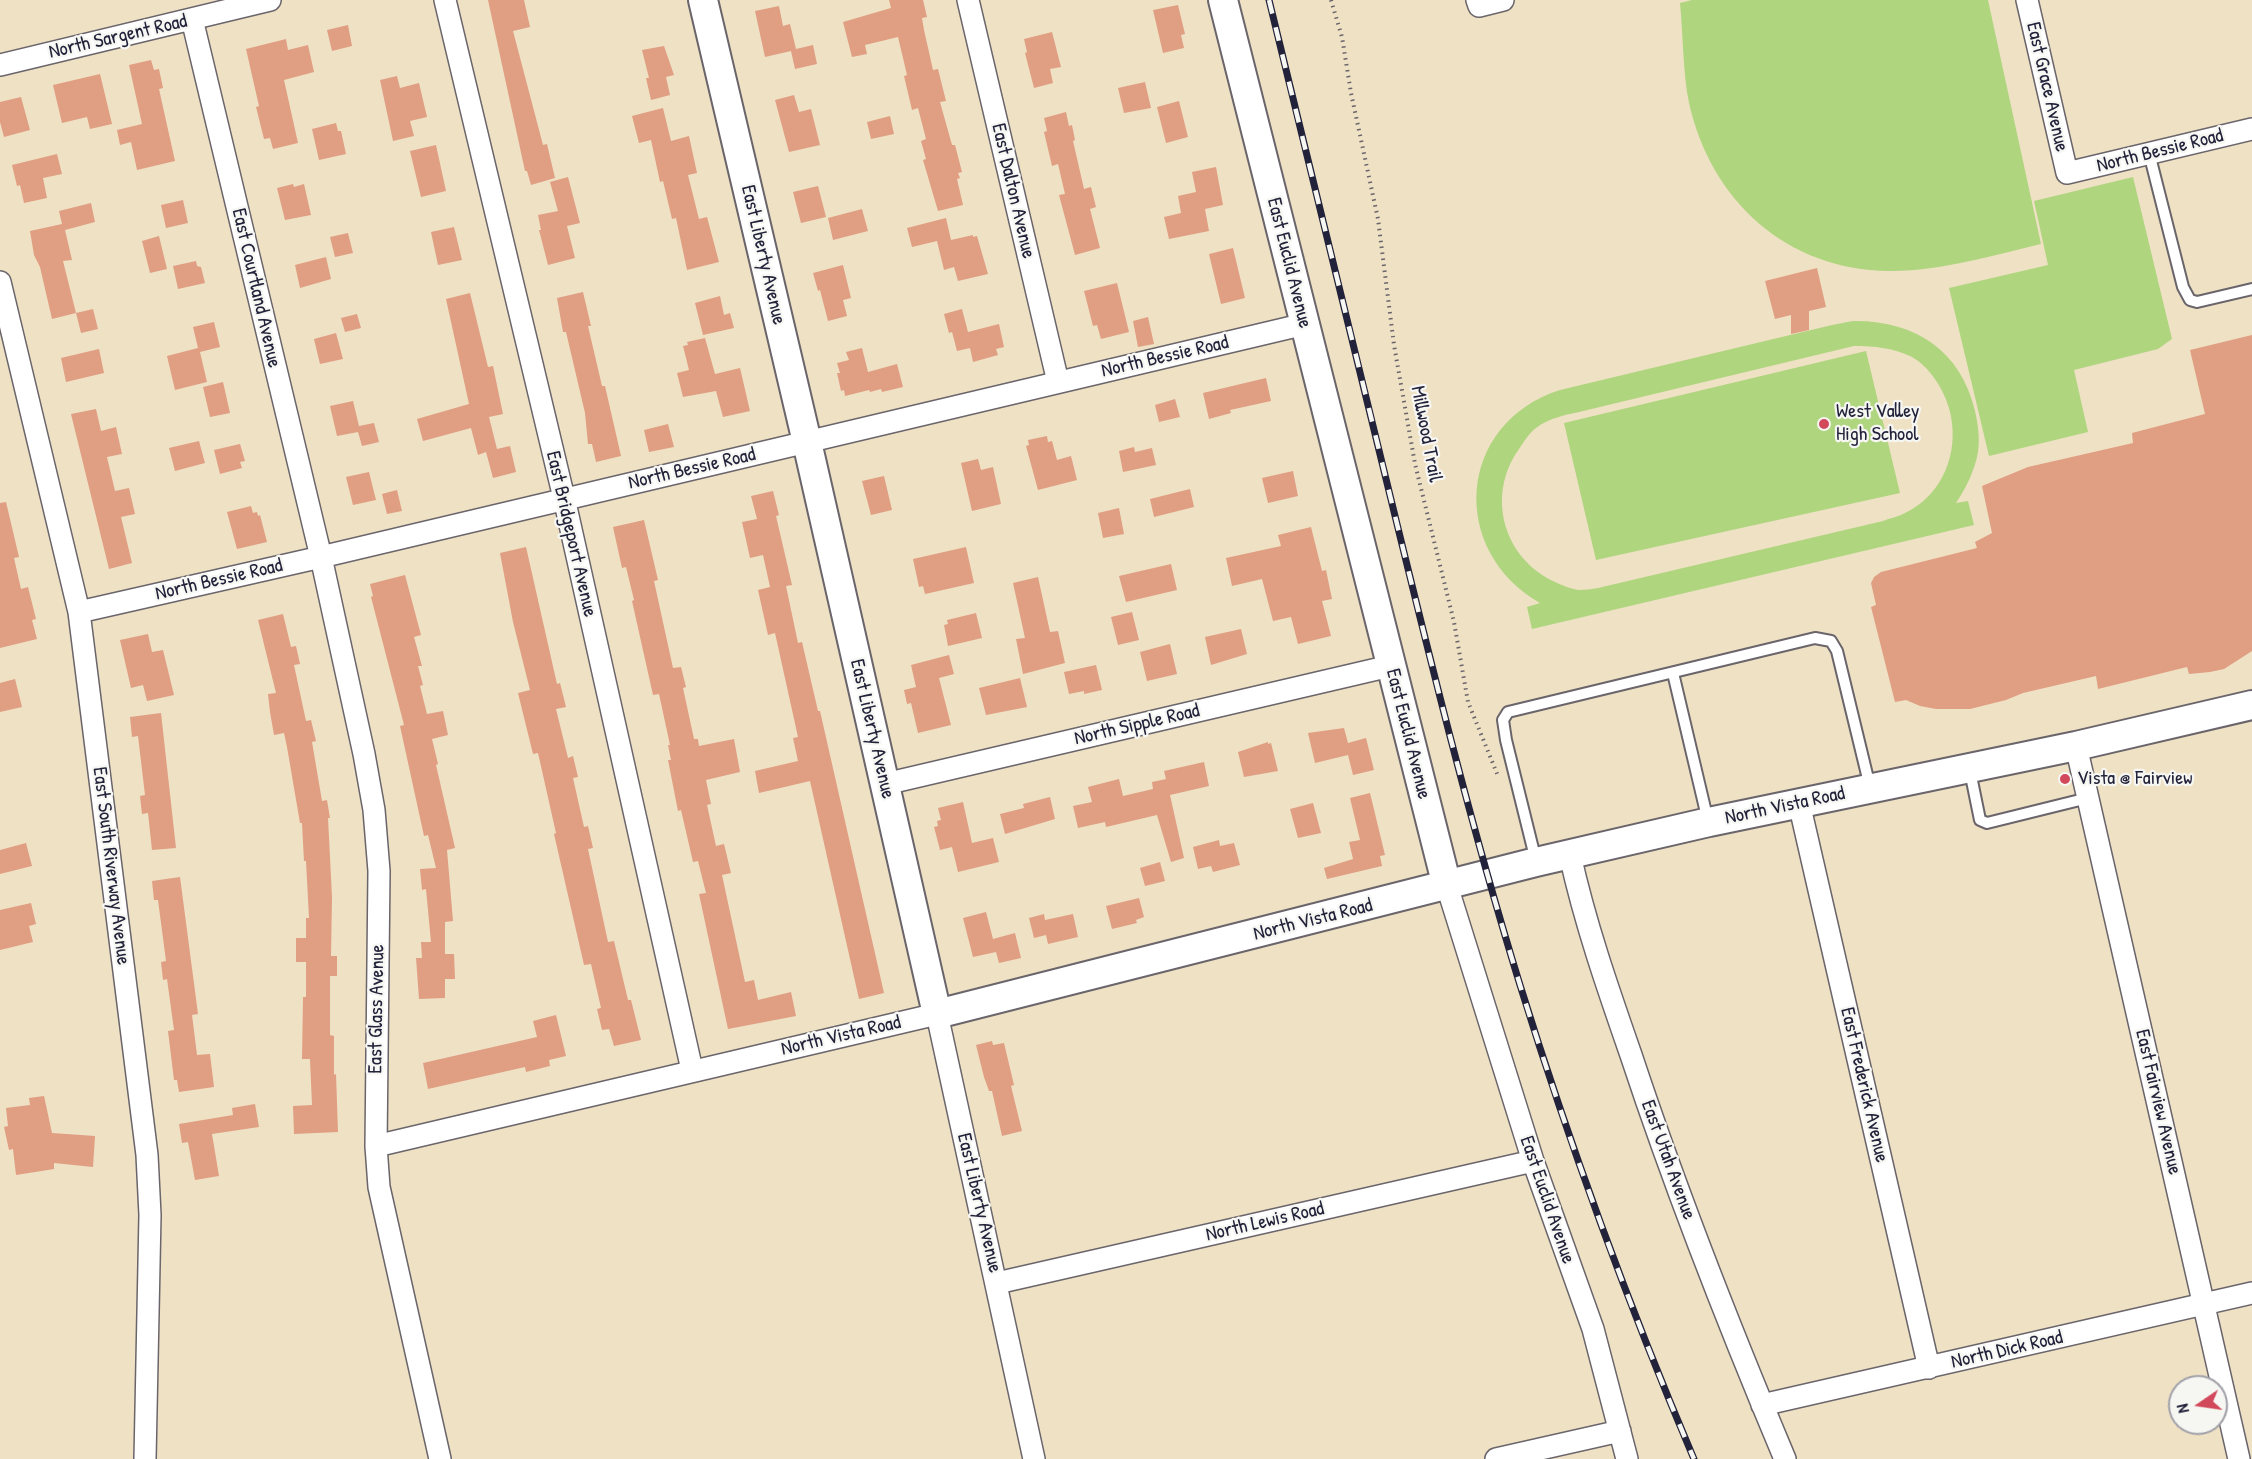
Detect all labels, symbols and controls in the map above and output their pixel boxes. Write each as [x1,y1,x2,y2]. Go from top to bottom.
street label: North Sargent Road [47,9,189,65]
street label: East Grace Avenue [2020,20,2074,154]
street label: East Dalton Avenue [986,121,1040,261]
street label: North Bessie Road [2094,124,2226,178]
street label: East Liberty Avenue [735,183,791,327]
street label: East Euclid Avenue [1261,195,1317,331]
street label: East Courtland Avenue [226,206,286,370]
street label: North Bessie Road [1099,331,1231,383]
street label: Millwood Trail [1405,384,1447,484]
place label: West Valley High School [1836,400,1920,447]
marker: West Valley High School [1817,417,1831,431]
street label: North Bessie Road [626,443,758,495]
street label: East Bridgeport Avenue [540,449,602,619]
street label: North Bessie Road [153,554,285,606]
street label: East Liberty Avenue [844,657,900,801]
street label: East Euclid Avenue [1380,666,1436,802]
street label: North Sipple Road [1072,699,1202,751]
street label: East South Riverway Avenue [87,766,135,966]
place label: Vista @ Fairview [2077,767,2193,791]
marker: Vista @ Fairview [2058,772,2072,786]
street label: North Vista Road [1723,782,1847,830]
street label: North Vista Road [1251,894,1375,946]
street label: East Glass Avenue [364,944,390,1074]
street label: East Frederick Avenue [1834,1005,1894,1165]
street label: North Vista Road [779,1011,903,1061]
street label: East Fairview Avenue [2130,1027,2186,1177]
street label: East Utah Avenue [1635,1097,1701,1223]
street label: East Liberty Avenue [951,1131,1007,1275]
street label: East Euclid Avenue [1514,1133,1580,1267]
street label: North Lewis Road [1204,1197,1326,1247]
street label: North Dick Road [1949,1326,2065,1374]
north arrow [2168,1375,2228,1435]
text: N [2171,1402,2194,1415]

